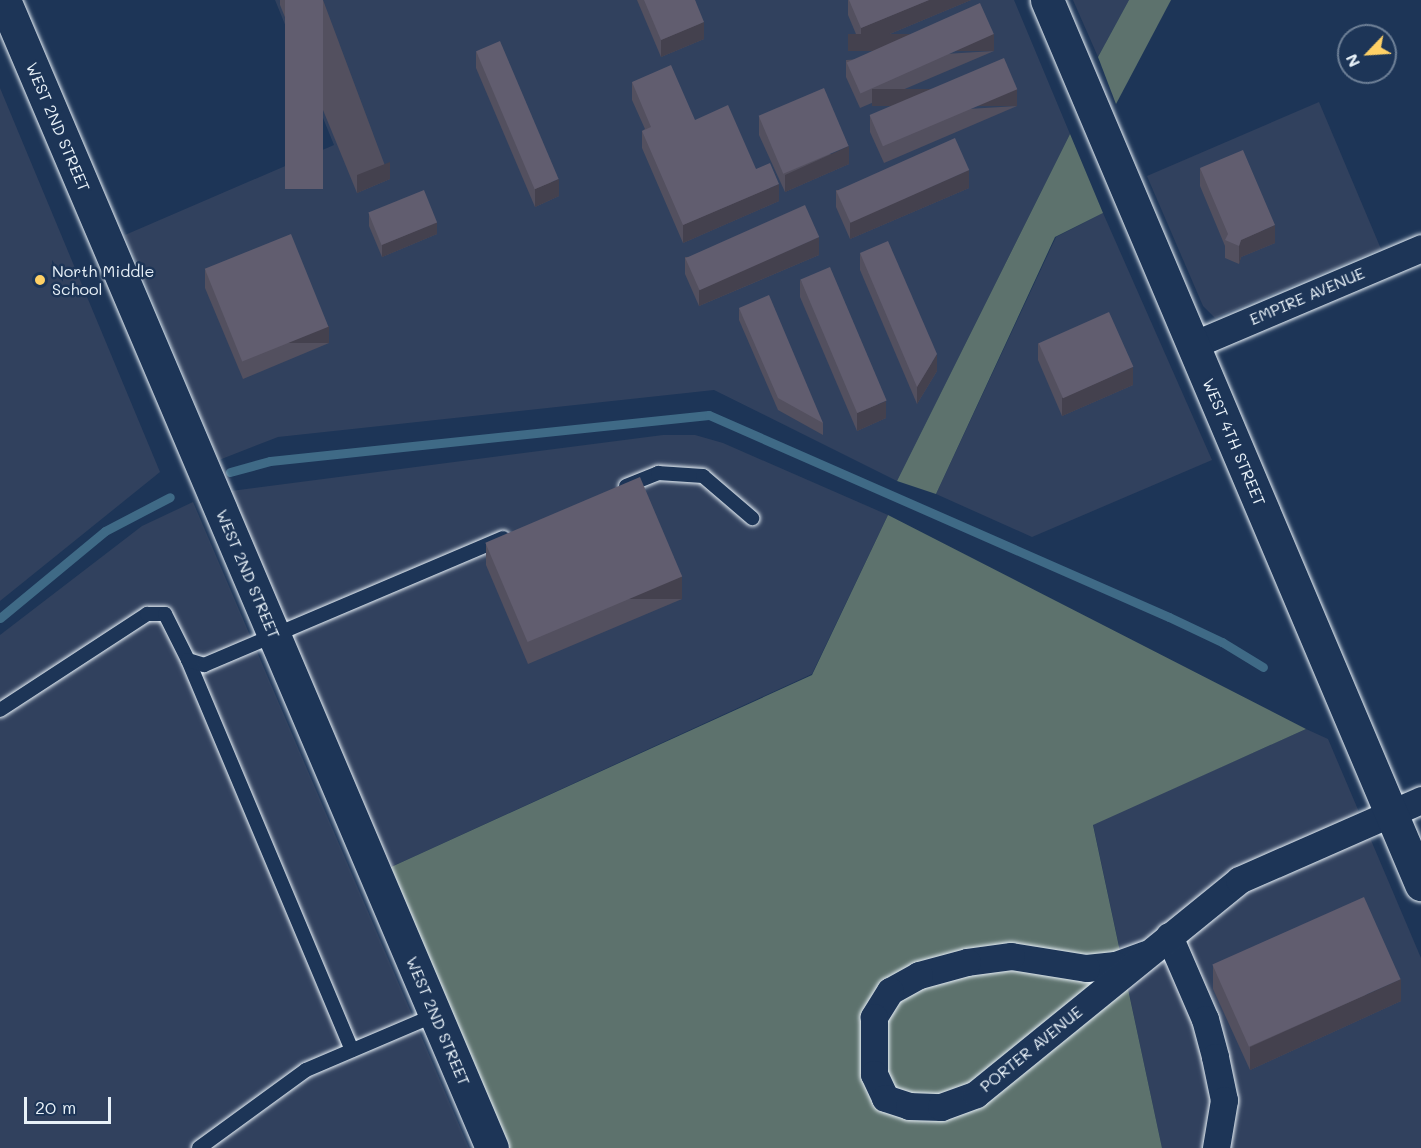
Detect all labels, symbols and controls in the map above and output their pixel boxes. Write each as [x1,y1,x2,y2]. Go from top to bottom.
north arrow [1337,24,1397,84]
text: N [1340,51,1364,71]
street label: WEST 2ND STREET [22,59,94,195]
place label: North Middle School [52,261,154,299]
street label: EMPIRE AVENUE [1247,263,1367,329]
marker: North Middle School [33,273,47,287]
street label: WEST 4TH STREET [1198,375,1270,509]
street label: WEST 2ND STREET [212,506,284,642]
street label: WEST 2ND STREET [402,953,474,1089]
street label: PORTER AVENUE [976,1002,1086,1096]
scale bar [27,1085,114,1123]
text: 20 m [35,1095,76,1119]

